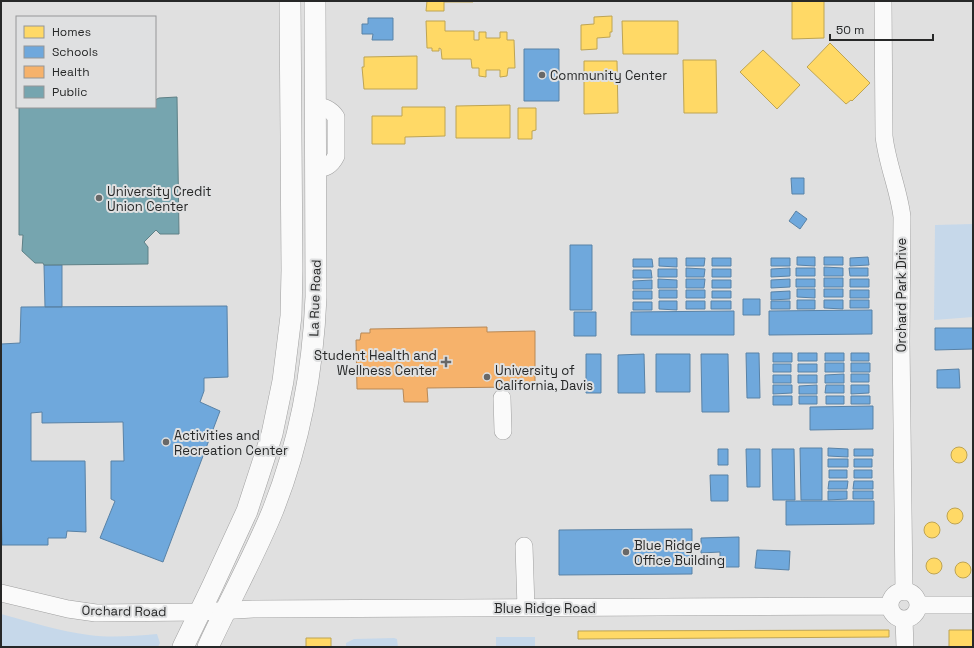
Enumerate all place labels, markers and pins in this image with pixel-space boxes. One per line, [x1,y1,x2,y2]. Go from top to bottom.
place label: Community Center [550,67,667,84]
marker: Community Center [537,70,547,80]
place label: University Credit Union Center [107,183,212,215]
marker: University Credit Union Center [94,193,104,203]
place label: Student Health and Wellness Center [314,347,437,379]
marker: Student Health and Wellness Center [440,356,452,368]
place label: University of California, Davis [495,362,593,394]
marker: University of California, Davis [482,372,492,382]
place label: Activities and Recreation Center [174,427,288,459]
marker: Activities and Recreation Center [161,437,171,447]
place label: Blue Ridge Office Building [634,537,725,569]
marker: Blue Ridge Office Building [621,547,631,557]

